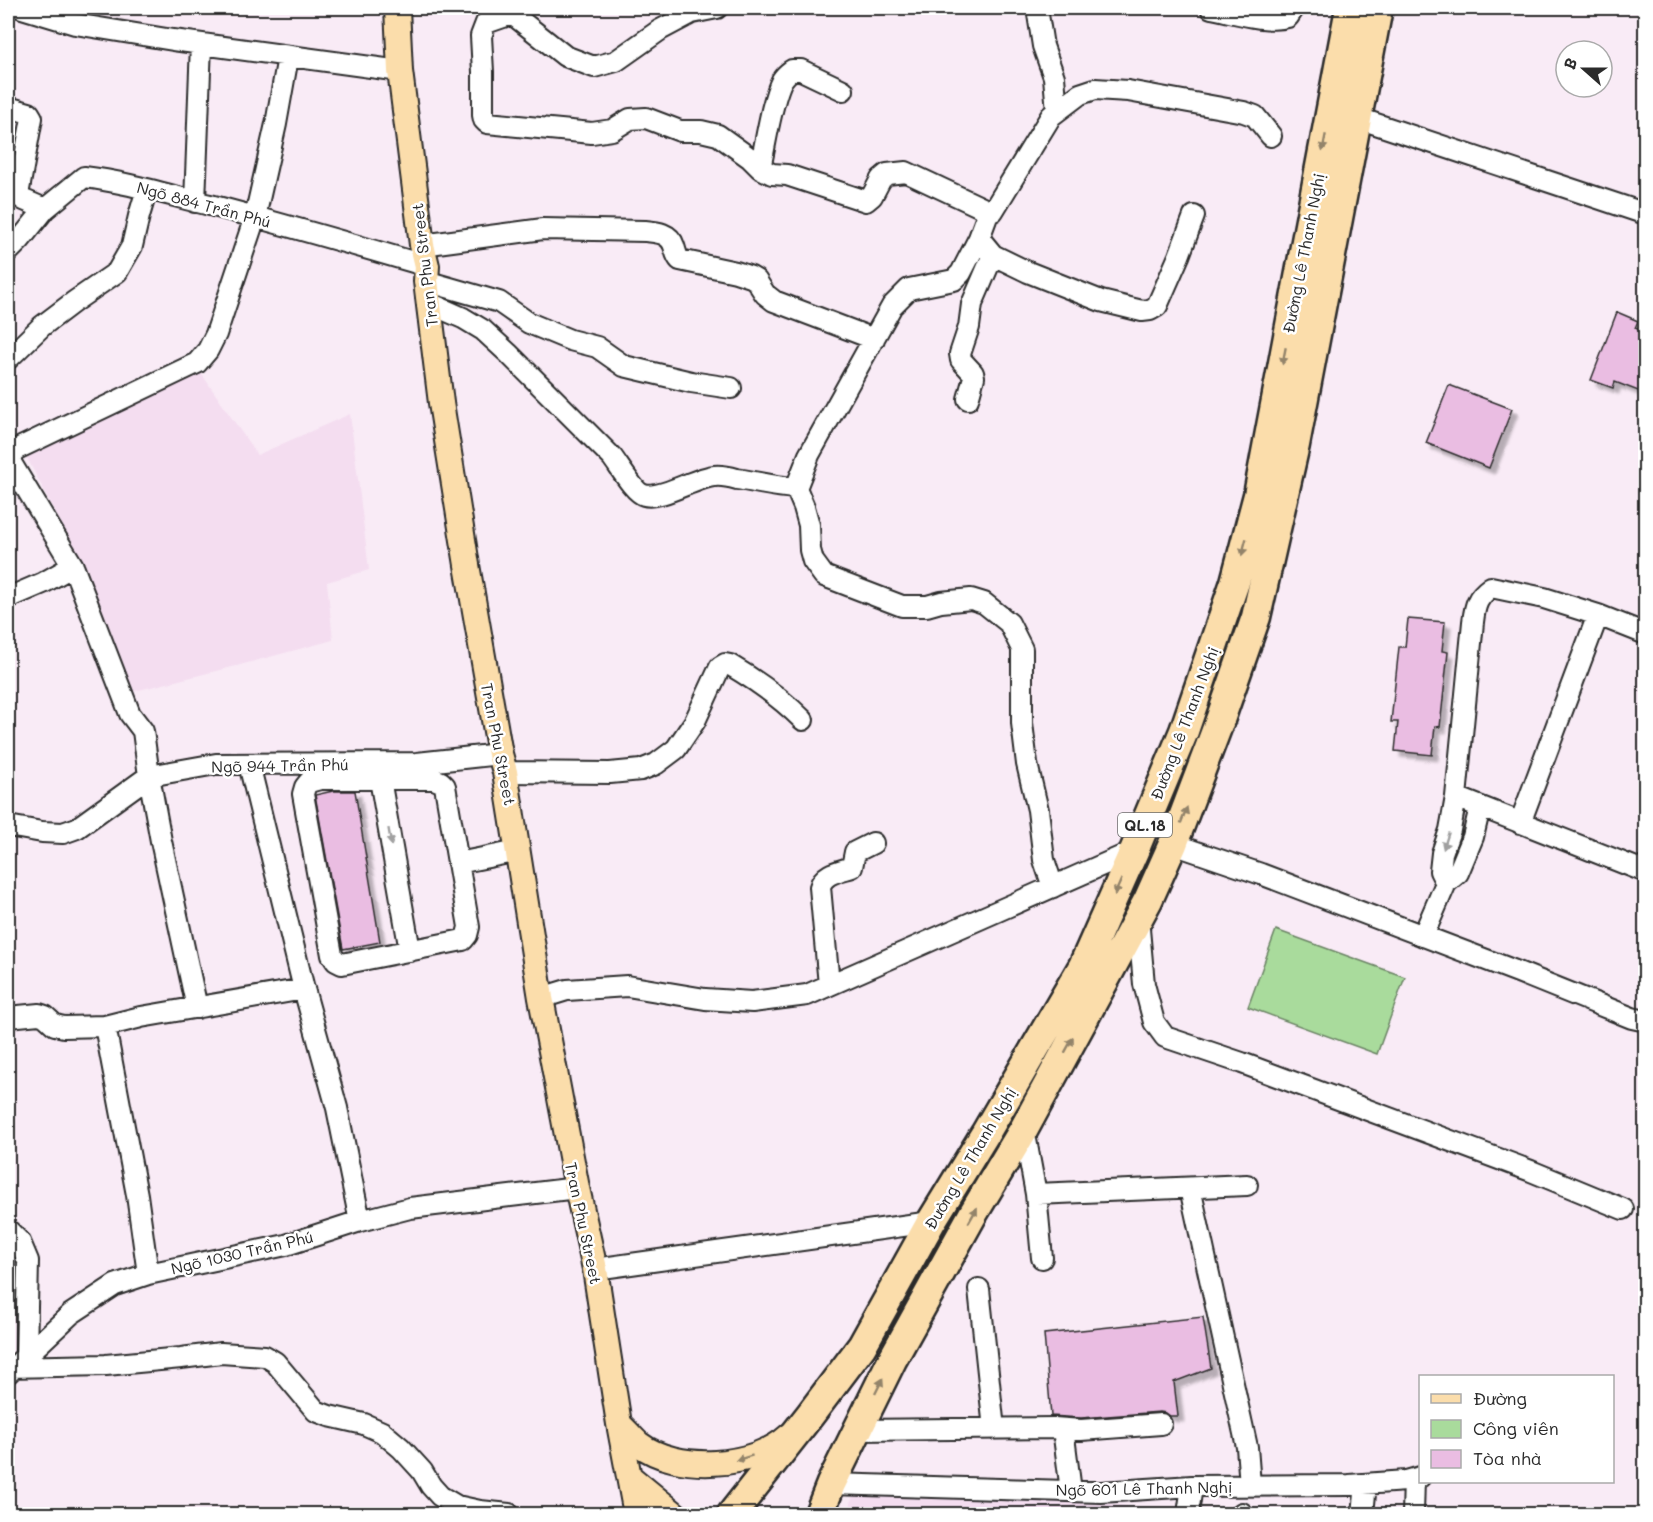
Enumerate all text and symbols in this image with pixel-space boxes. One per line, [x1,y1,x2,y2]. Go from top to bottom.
north arrow [1554,39,1614,99]
text: B [1558,55,1581,72]
one-way arrow [1319,134,1328,153]
street label: Đường Lê Thanh Nghị [1277,171,1329,335]
street label: Ngõ 884 Trần Phú [135,176,273,232]
street label: Tran Phu Street [406,202,442,328]
one-way arrow [1279,346,1288,365]
one-way arrow [1239,538,1248,556]
street label: Đường Lê Thanh Nghị [1145,643,1223,803]
street label: Tran Phu Street [477,681,521,807]
street label: Ngõ 944 Trần Phú [211,753,349,777]
one-way arrow [1180,805,1190,823]
road number: QL.18 [1118,813,1172,837]
one-way arrow [386,827,395,846]
one-way arrow [1441,832,1450,850]
one-way arrow [1114,878,1123,895]
one-way arrow [1064,1036,1074,1053]
street label: Đường Lê Thanh Nghị [919,1083,1021,1233]
street label: Tran Phu Street [561,1160,607,1286]
one-way arrow [968,1206,978,1223]
street label: Ngõ 1030 Trần Phú [169,1225,315,1279]
legend [1419,1375,1614,1483]
one-way arrow [875,1377,884,1394]
text: Đường [1473,1386,1527,1410]
text: Công viên [1473,1416,1559,1440]
text: Tòa nhà [1473,1446,1542,1470]
one-way arrow [735,1453,753,1463]
street label: Ngõ 601 Lê Thanh Nghị [1055,1476,1233,1500]

